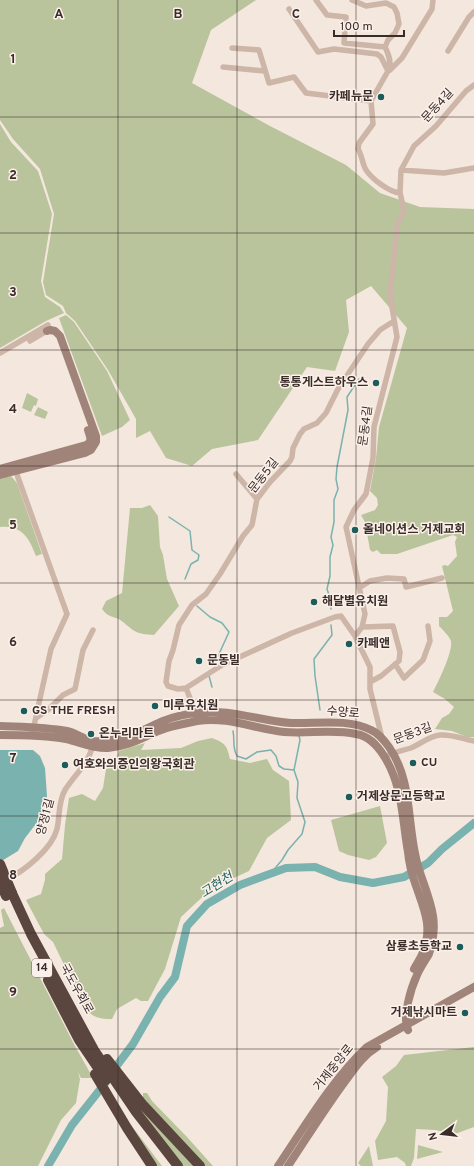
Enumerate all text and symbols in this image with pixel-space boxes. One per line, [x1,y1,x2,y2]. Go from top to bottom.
text: A [54,7,64,23]
text: B [174,7,183,23]
text: C [292,7,300,23]
scale bar [334,12,404,38]
text: 100 m [340,19,373,35]
text: 1 [10,52,16,68]
street label: 문동4길 [418,86,458,126]
place label: 카페뉴문 [329,89,373,105]
marker: 카페뉴문 [376,92,386,102]
text: 2 [9,168,17,184]
text: 3 [9,285,17,301]
place label: 통통게스트하우스 [280,375,368,391]
marker: 통통게스트하우스 [371,378,381,388]
text: 4 [9,402,17,418]
street label: 문동4길 [355,405,377,447]
street label: 문동5길 [245,455,283,497]
text: 5 [9,518,17,534]
place label: 올네이션스 거제교회 [363,522,465,538]
marker: 올네이션스 거제교회 [350,525,360,535]
place label: 해달별유치원 [322,594,388,610]
marker: 해달별유치원 [309,597,319,607]
text: 6 [9,635,17,651]
place label: 카페앤 [357,636,390,652]
marker: 카페앤 [344,639,354,649]
place label: 문동빌 [207,653,240,669]
marker: 문동빌 [194,656,204,666]
place label: 미루유치원 [163,698,218,714]
marker: 미루유치원 [150,701,160,711]
place label: GS THE FRESH [32,703,115,719]
street label: 수양로 [326,704,360,722]
marker: GS THE FRESH [19,706,29,716]
street label: 문동3길 [391,720,435,748]
place label: 온누리마트 [99,726,154,742]
marker: 온누리마트 [86,729,96,739]
text: 7 [10,751,17,767]
place label: CU [421,755,437,771]
place label: 여호와의증인의왕국회관 [73,757,194,773]
marker: CU [408,758,418,768]
marker: 여호와의증인의왕국회관 [60,760,70,770]
place label: 거제상문고등학교 [357,789,445,805]
marker: 거제상문고등학교 [344,792,354,802]
street label: 양정1길 [33,797,59,837]
text: 8 [9,868,17,884]
water label: 고현천 [198,869,237,902]
place label: 삼룡초등학교 [386,939,452,955]
marker: 삼룡초등학교 [455,942,465,952]
road number: 14 [32,959,52,977]
street label: 국도우회로 [56,961,96,1017]
text: 9 [9,985,17,1001]
place label: 거제낚시마트 [391,1005,457,1021]
marker: 거제낚시마트 [460,1008,470,1018]
street label: 거제중앙로 [310,1042,358,1094]
north arrow [422,1114,462,1154]
text: N [426,1131,441,1142]

